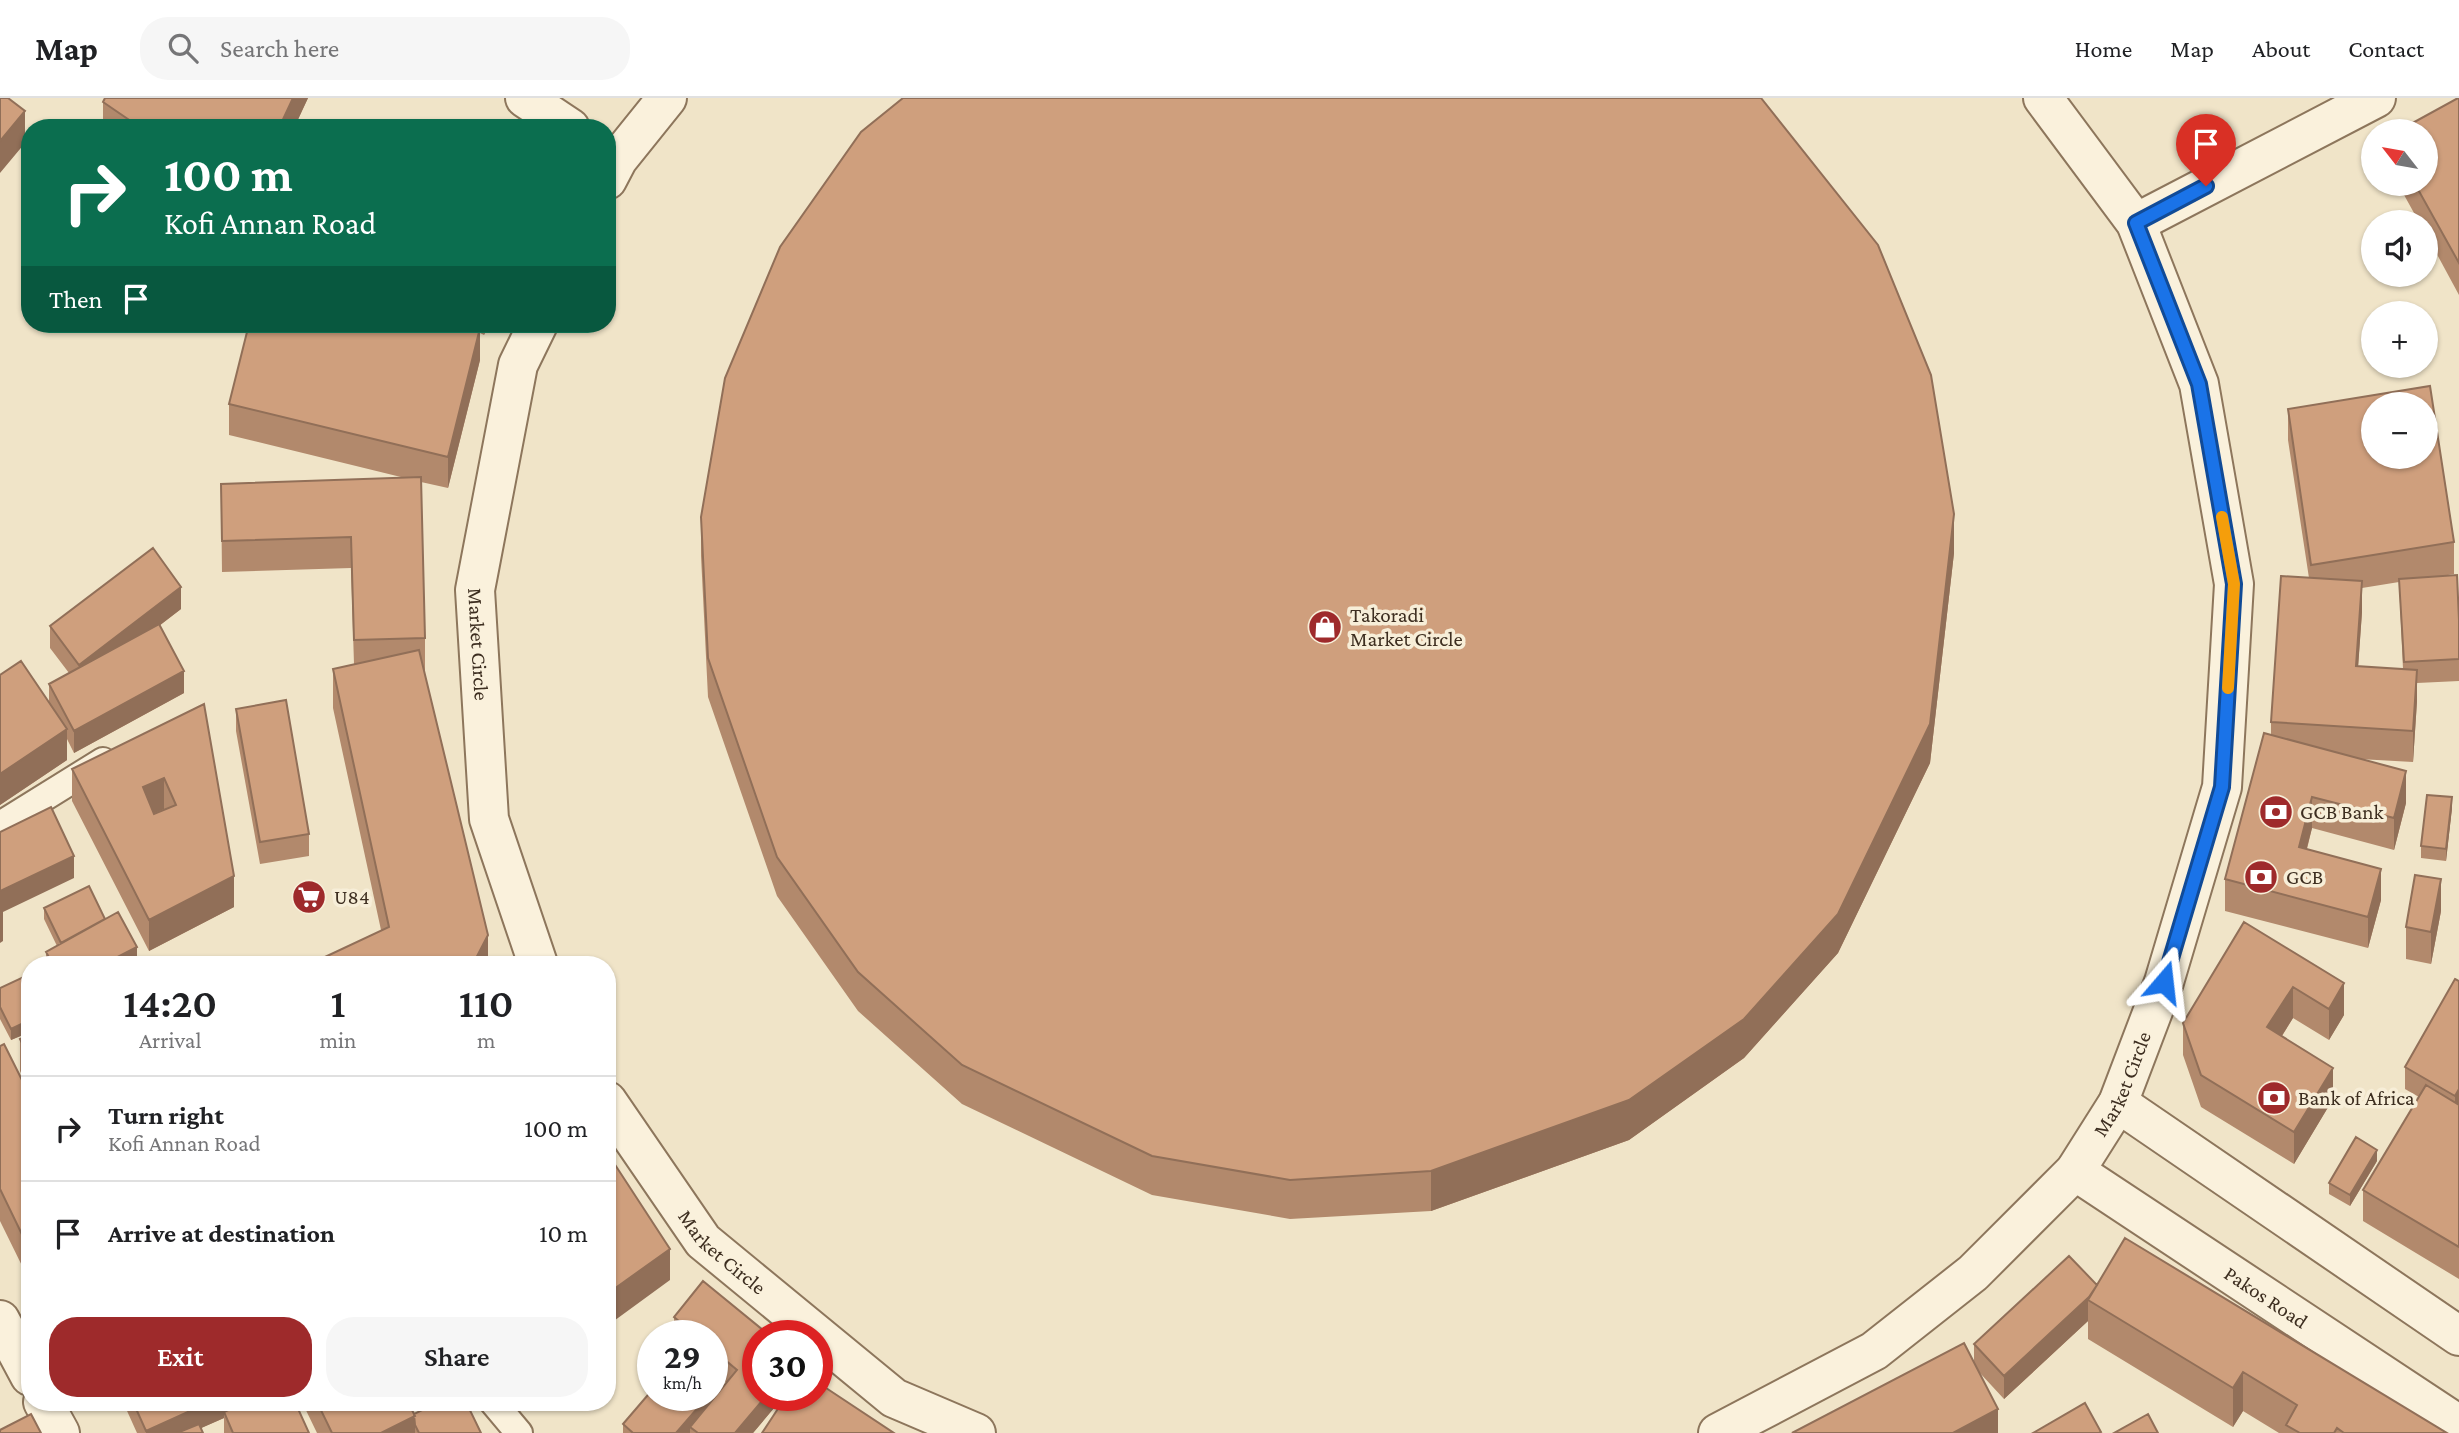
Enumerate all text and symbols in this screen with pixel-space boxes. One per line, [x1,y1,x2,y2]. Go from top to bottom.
search box [140,17,630,80]
icon: search [164,29,202,67]
text: Map [35,30,98,67]
text: Search here [220,34,339,63]
text: Home [2075,35,2132,62]
text: Map [2170,35,2214,62]
text: About [2252,35,2310,62]
text: Contact [2348,35,2424,62]
pin [2176,114,2236,186]
north arrow [2361,119,2438,196]
map controls [2361,119,2438,469]
icon: arrive [2187,125,2225,163]
icon: right [49,147,140,238]
text: 100 m [164,147,293,202]
text: Kofi Annan Road [164,205,376,241]
button: sound [2361,210,2438,287]
icon: arrive [117,280,155,318]
text: Then [49,285,103,314]
button: + [2361,301,2438,378]
button: − [2361,392,2438,469]
street label: Market Circle [463,587,494,701]
place label: Takoradi Market Circle [1350,603,1463,651]
shop icon: Takoradi Market Circle [1306,608,1344,646]
bank icon: GCB Bank [2257,793,2295,831]
place label: GCB Bank [2300,800,2384,824]
bank icon: GCB [2242,858,2280,896]
place label: GCB [2286,865,2323,889]
supermarket icon: U84 [290,878,328,916]
place label: U84 [334,885,370,909]
position arrow [2127,945,2201,1019]
text: 14:20 [123,979,217,1026]
text: 1 [330,979,345,1026]
text: 110 [459,979,514,1026]
text: Arrival [139,1027,202,1053]
text: min [320,1027,356,1053]
text: m [477,1027,495,1053]
street label: Market Circle [2088,1028,2156,1141]
bank icon: Bank of Africa [2255,1079,2293,1117]
place label: Bank of Africa [2298,1086,2415,1110]
text: Turn right [108,1101,224,1130]
icon: right [49,1110,87,1148]
text: 100 m [524,1114,588,1143]
text: Kofi Annan Road [108,1130,261,1156]
street label: Market Circle [673,1205,771,1300]
icon: arrive [49,1215,87,1253]
text: Arrive at destination [108,1219,335,1248]
text: 10 m [539,1219,588,1248]
street label: Pakos Road [2220,1261,2312,1334]
button: Exit [49,1317,312,1397]
button: Share [326,1317,588,1397]
speed limit sign: 30 [742,1320,833,1411]
text: 29 [664,1337,701,1376]
text: km/h [663,1373,702,1393]

